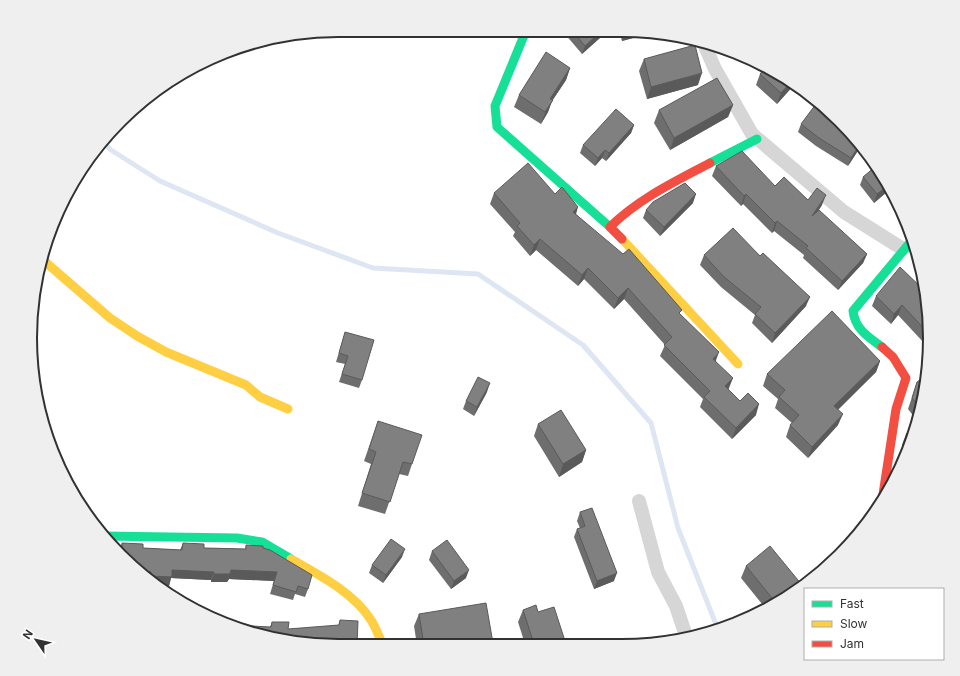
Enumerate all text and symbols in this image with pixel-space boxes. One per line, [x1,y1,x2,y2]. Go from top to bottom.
legend [804,588,944,660]
text: Fast [840,596,864,611]
text: Slow [840,616,868,631]
north arrow [16,620,56,660]
text: N [20,627,36,642]
text: Jam [840,636,864,651]

